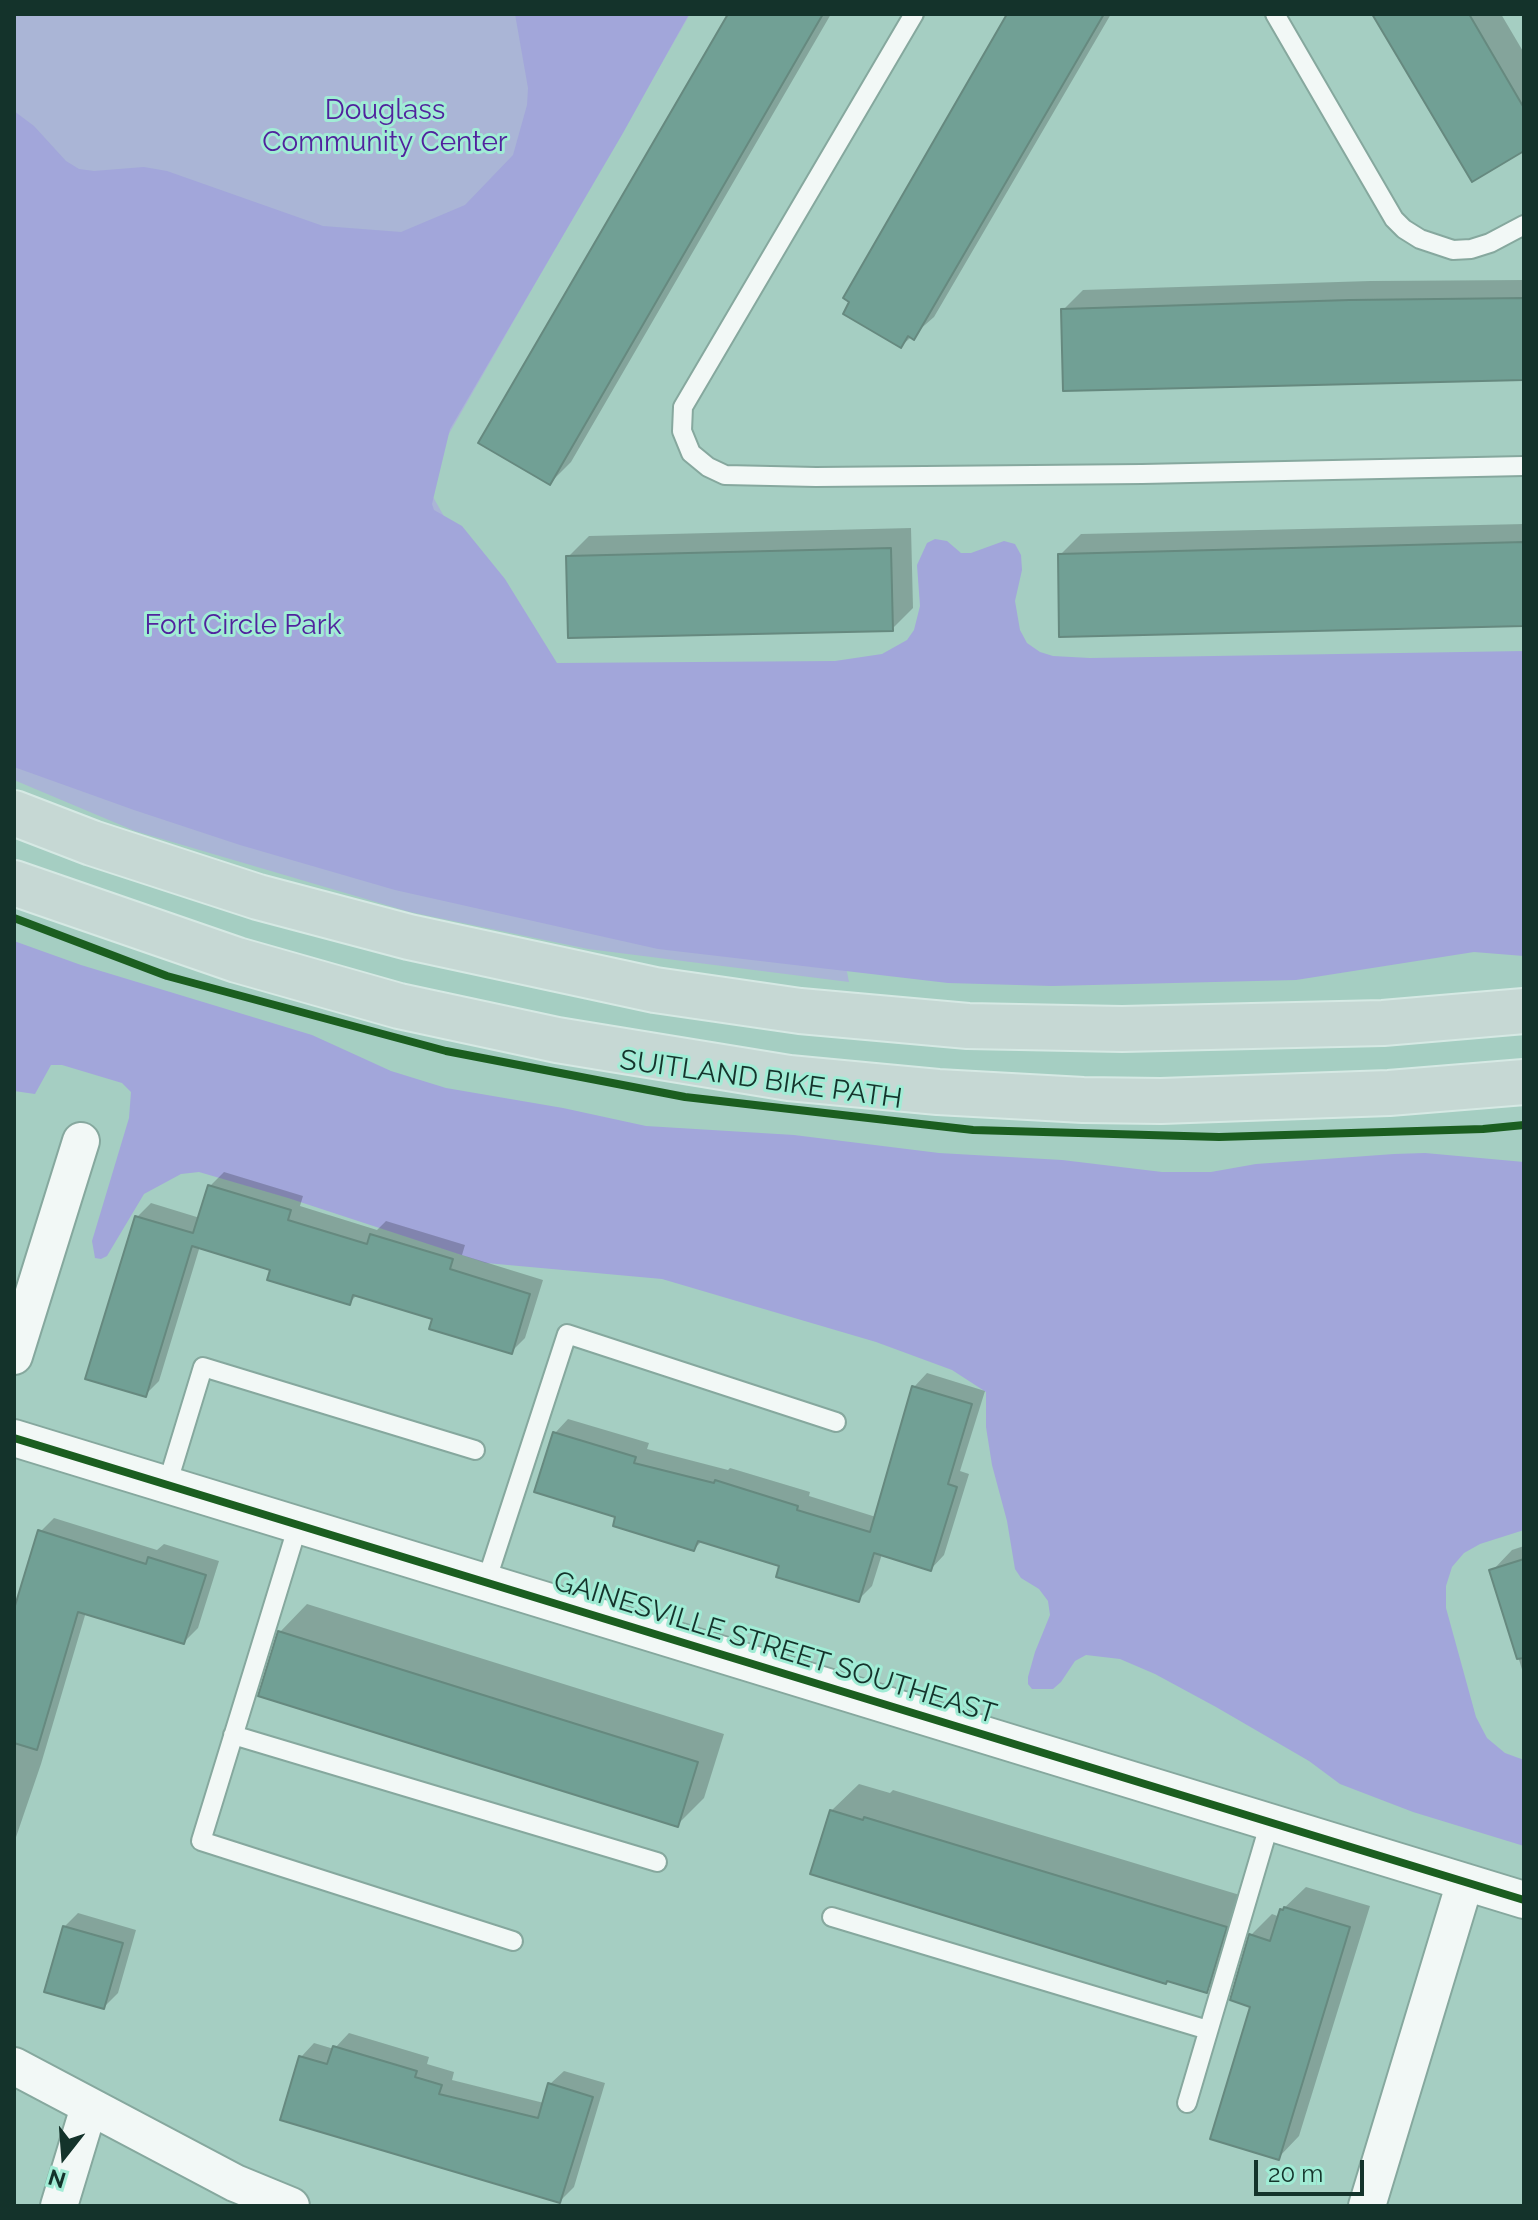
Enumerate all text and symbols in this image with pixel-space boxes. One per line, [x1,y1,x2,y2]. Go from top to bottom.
park label: Douglass Community Center [262,94,508,160]
park label: Fort Circle Park [144,609,342,643]
street label: SUITLAND BIKE PATH [618,1044,904,1116]
street label: GAINESVILLE STREET SOUTHEAST [550,1565,1000,1731]
north arrow [24,2116,104,2196]
scale bar [1258,2144,1368,2194]
text: 20 m [1268,2159,1323,2188]
text: N [45,2164,69,2194]

